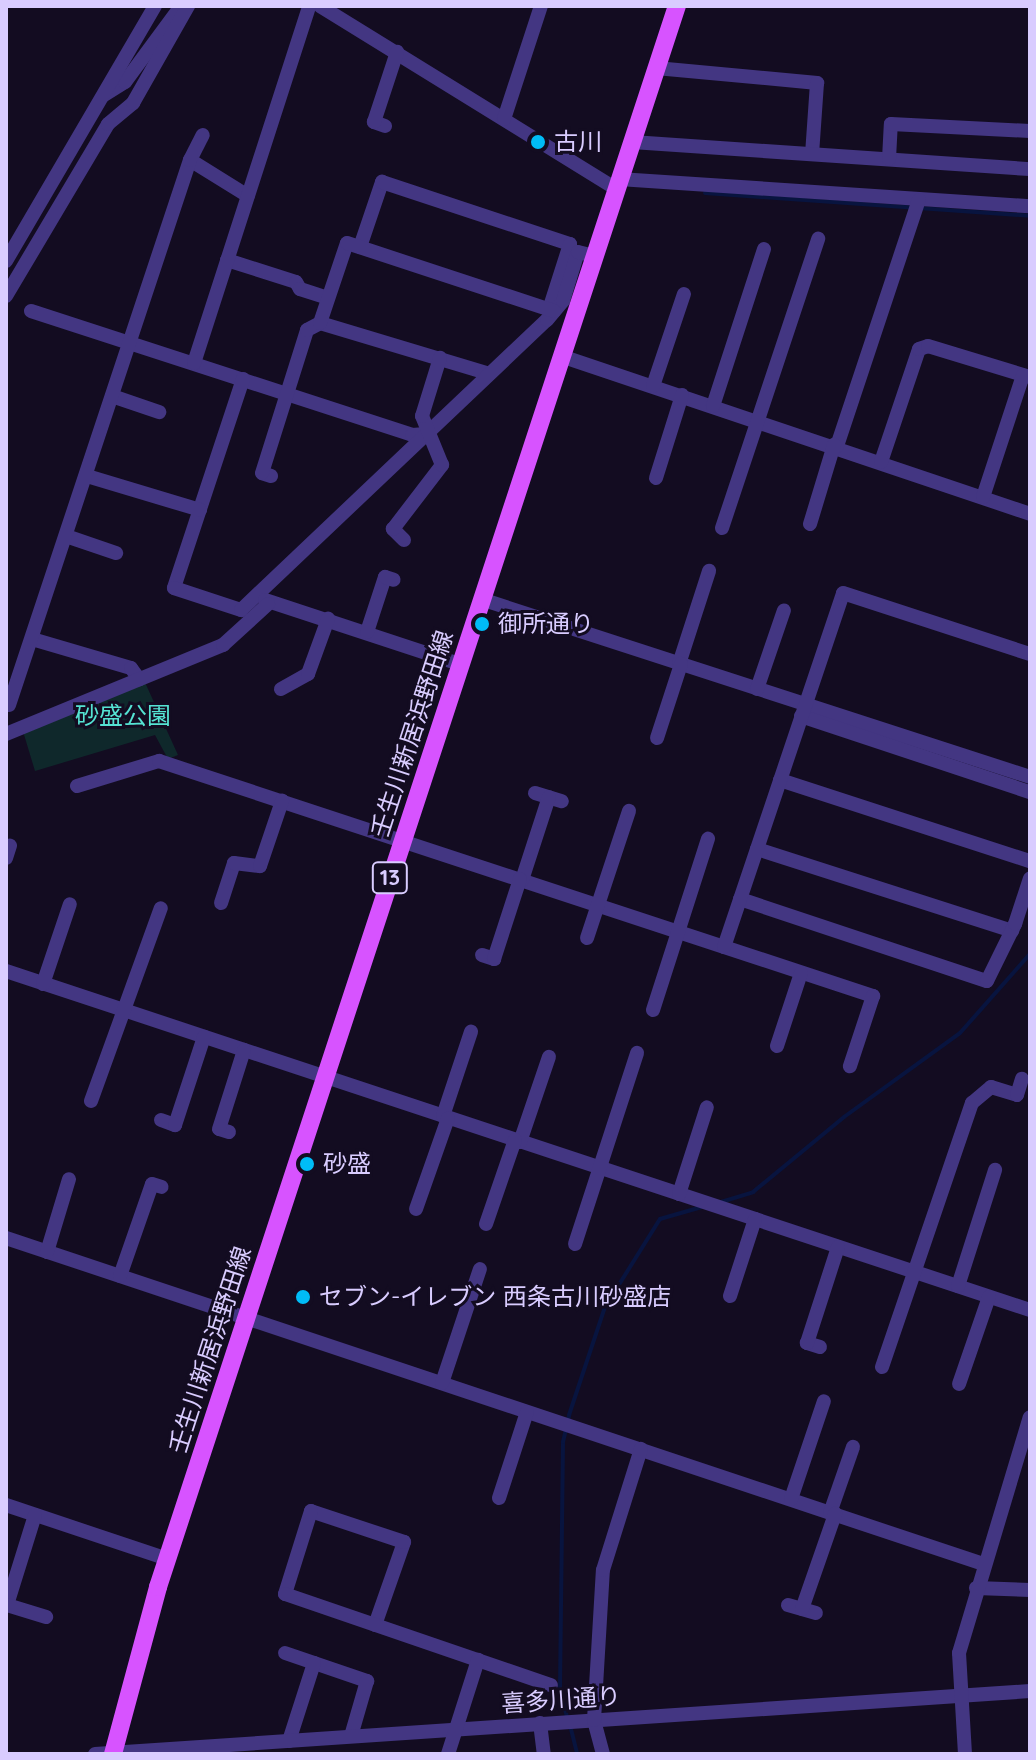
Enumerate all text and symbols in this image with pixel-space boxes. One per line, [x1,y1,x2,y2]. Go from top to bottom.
place label: 古川 [554,128,602,156]
marker: 古川 [529,133,547,151]
place label: 御所通り [498,610,594,638]
marker: 御所通り [473,615,491,633]
street label: 壬生川新居浜野田線 [365,627,459,841]
park label: 砂盛公園 [75,702,171,730]
road number: 13 [370,860,410,896]
place label: 砂盛 [323,1150,371,1178]
marker: 砂盛 [298,1155,316,1173]
street label: 壬生川新居浜野田線 [163,1243,257,1457]
place label: セブン-イレブン 西条古川砂盛店 [319,1283,671,1311]
marker: セブン-イレブン 西条古川砂盛店 [294,1288,312,1306]
street label: 喜多川通り [500,1681,622,1719]

